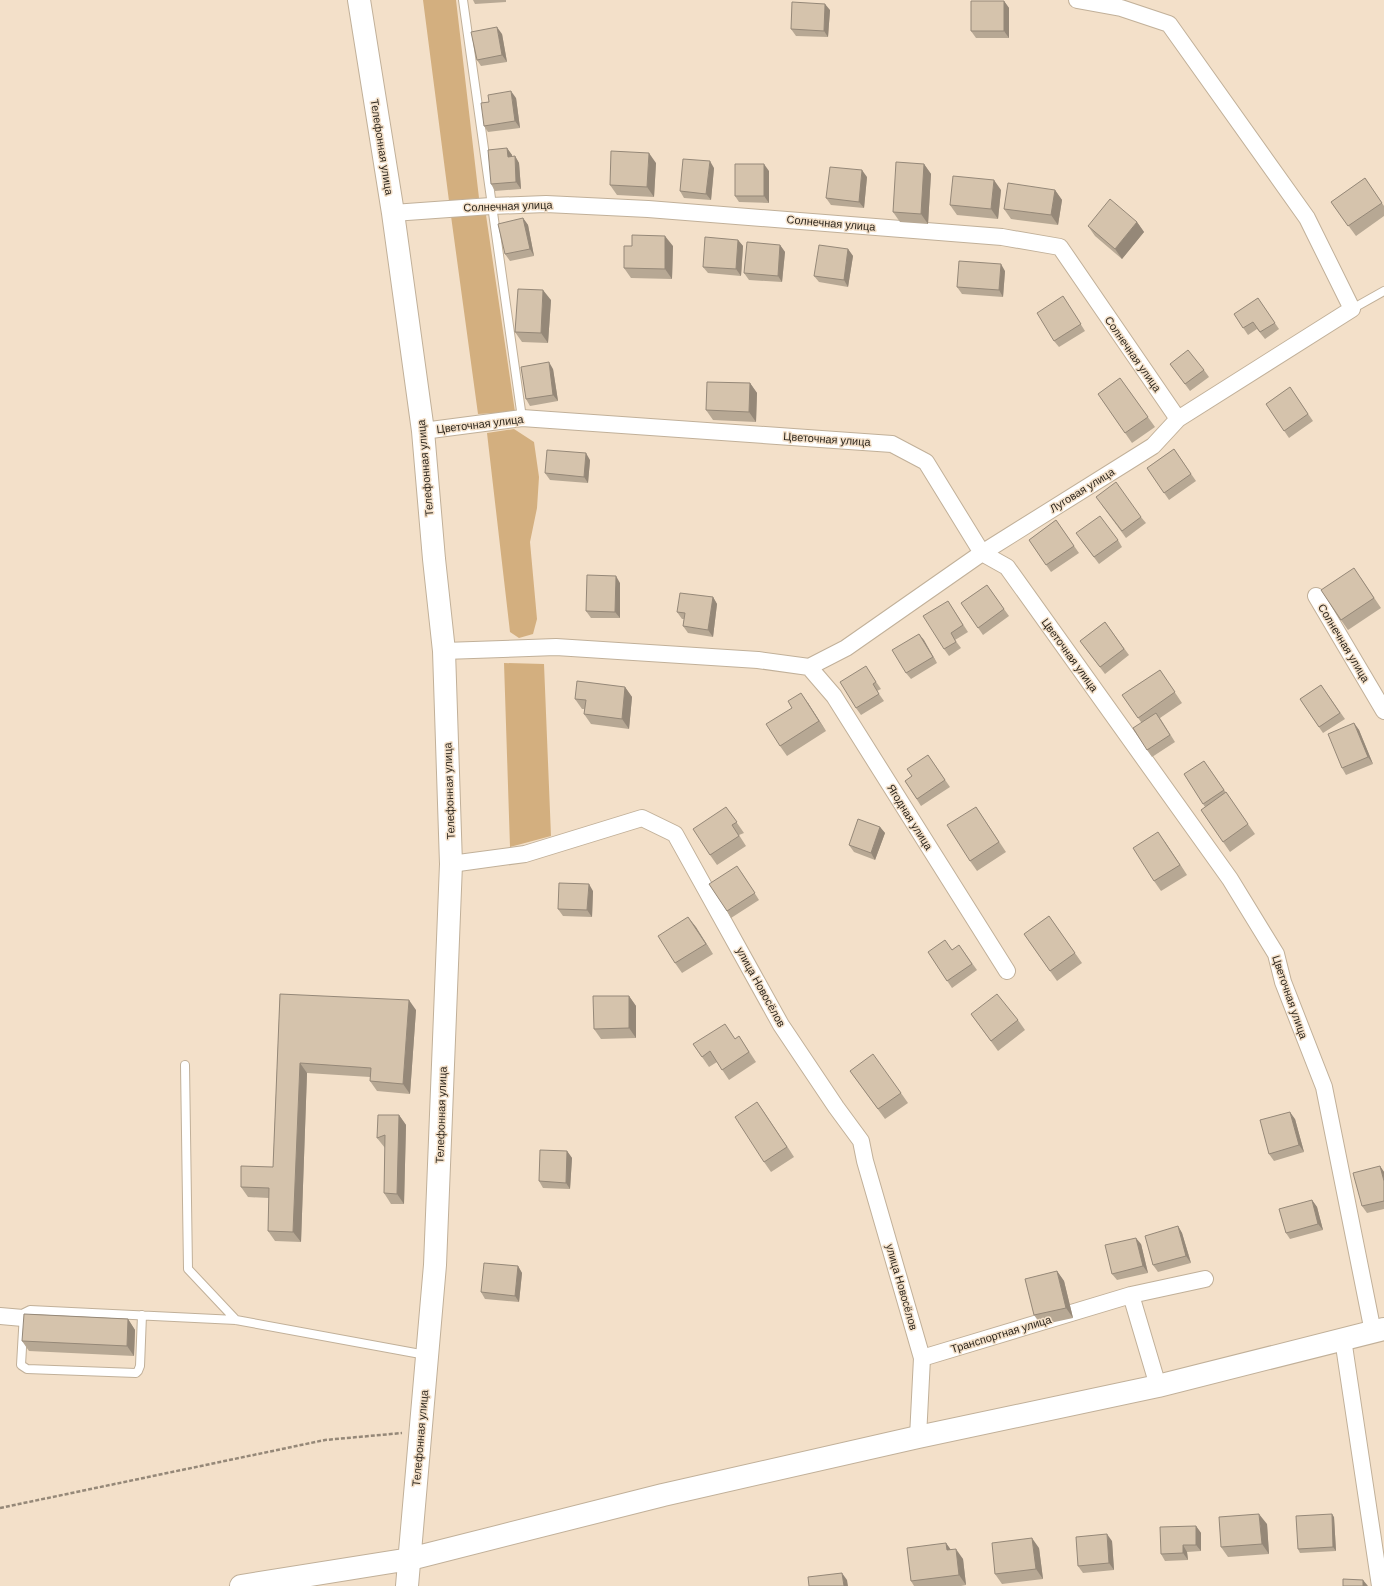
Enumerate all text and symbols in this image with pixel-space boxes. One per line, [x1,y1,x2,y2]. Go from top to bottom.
street label: Телефонная улица [368,98,397,197]
street label: Солнечная улица [463,197,554,215]
street label: Солнечная улица [786,212,877,234]
street label: Солнечная улица [1102,313,1165,395]
street label: Цветочная улица [436,412,525,436]
street label: Телефонная улица [414,418,436,517]
street label: Цветочная улица [783,429,872,449]
street label: Луговая улица [1047,464,1118,515]
street label: Солнечная улица [1315,601,1373,686]
street label: Цветочная улица [1039,616,1102,695]
street label: Телефонная улица [440,741,458,840]
street label: Ягодная улица [884,781,936,853]
street label: улица Новосёлов [733,945,789,1030]
street label: Цветочная улица [1269,953,1311,1041]
street label: Телефонная улица [432,1065,450,1164]
street label: улица Новосёлов [883,1242,921,1332]
street label: Транспортная улица [949,1312,1054,1356]
street label: Телефонная улица [409,1388,431,1487]

